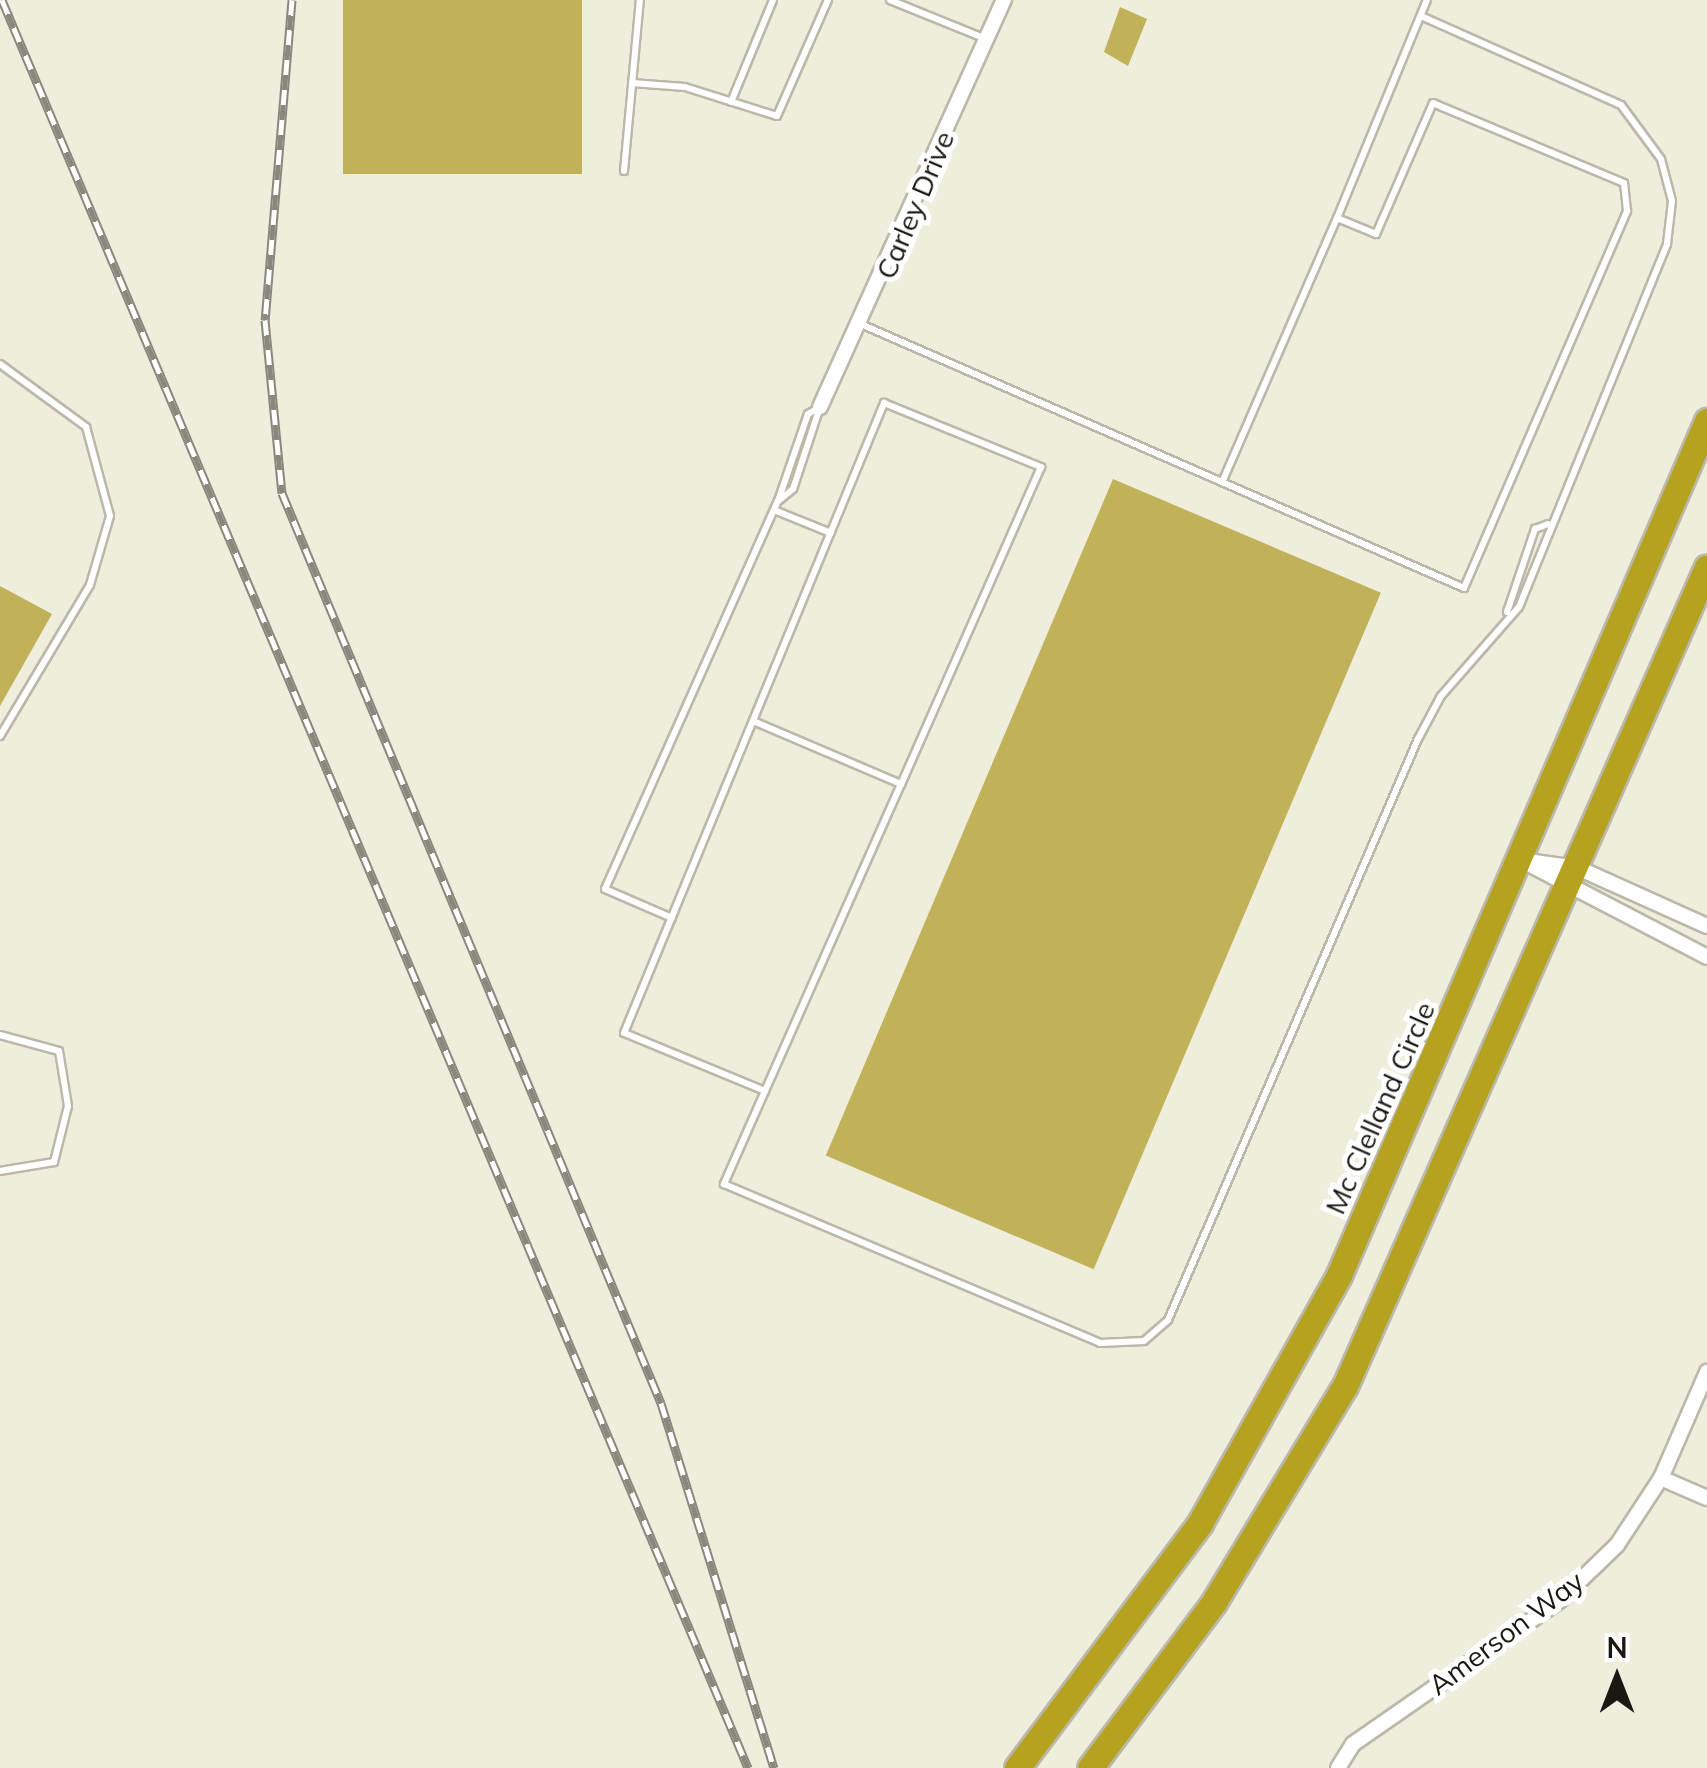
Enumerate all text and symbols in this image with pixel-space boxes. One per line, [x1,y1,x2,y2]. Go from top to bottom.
street label: Carley Drive [869,126,961,284]
street label: Mc Clelland Circle [1318,997,1442,1219]
street label: Amerson Way [1422,1564,1590,1702]
north arrow [1567,1628,1667,1728]
text: N [1606,1630,1628,1665]

